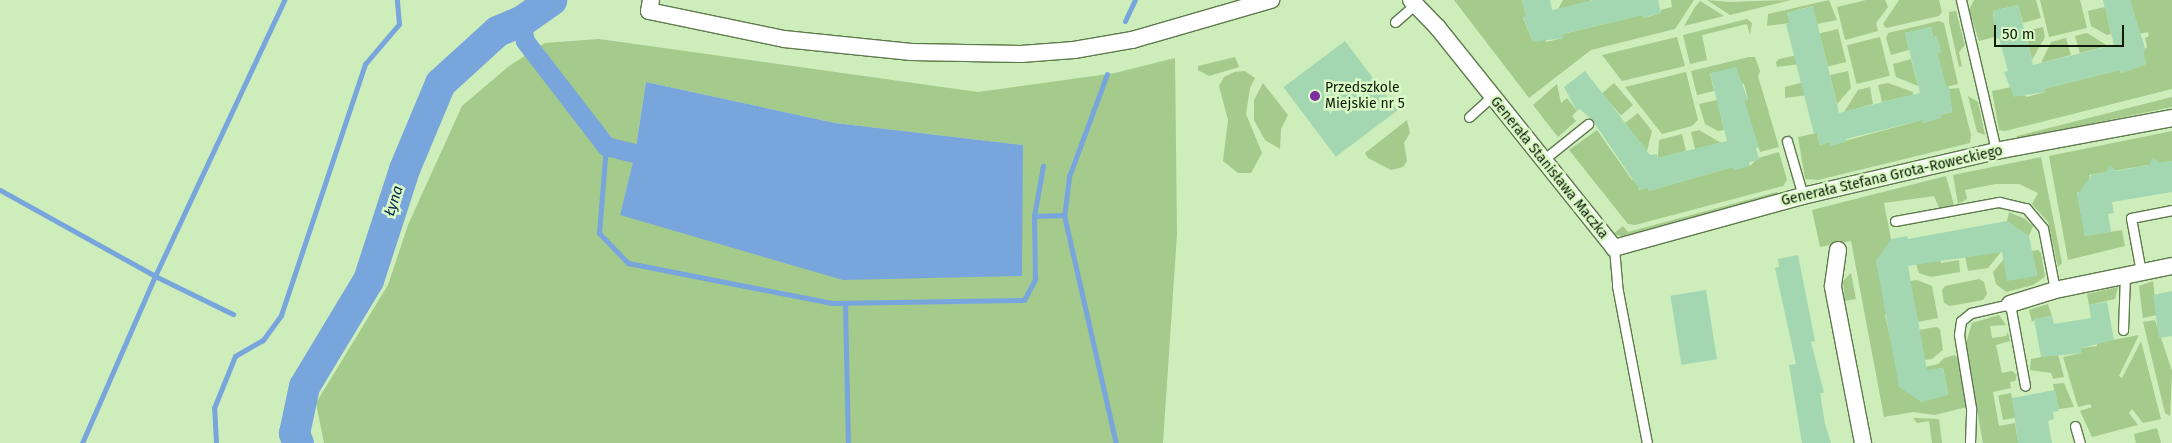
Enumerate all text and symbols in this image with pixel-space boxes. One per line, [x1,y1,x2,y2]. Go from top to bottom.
scale bar [1997,15,2127,47]
text: 50 m [2002,25,2035,43]
place label: Przedszkole Miejskie nr 5 [1325,80,1405,112]
marker: Przedszkole Miejskie nr 5 [1309,90,1321,102]
street label: Generała Stanisława Maczka [1487,94,1611,242]
street label: Generała Stefana Grota-Roweckiego [1780,142,2004,210]
water label: Łyna [381,183,407,219]

